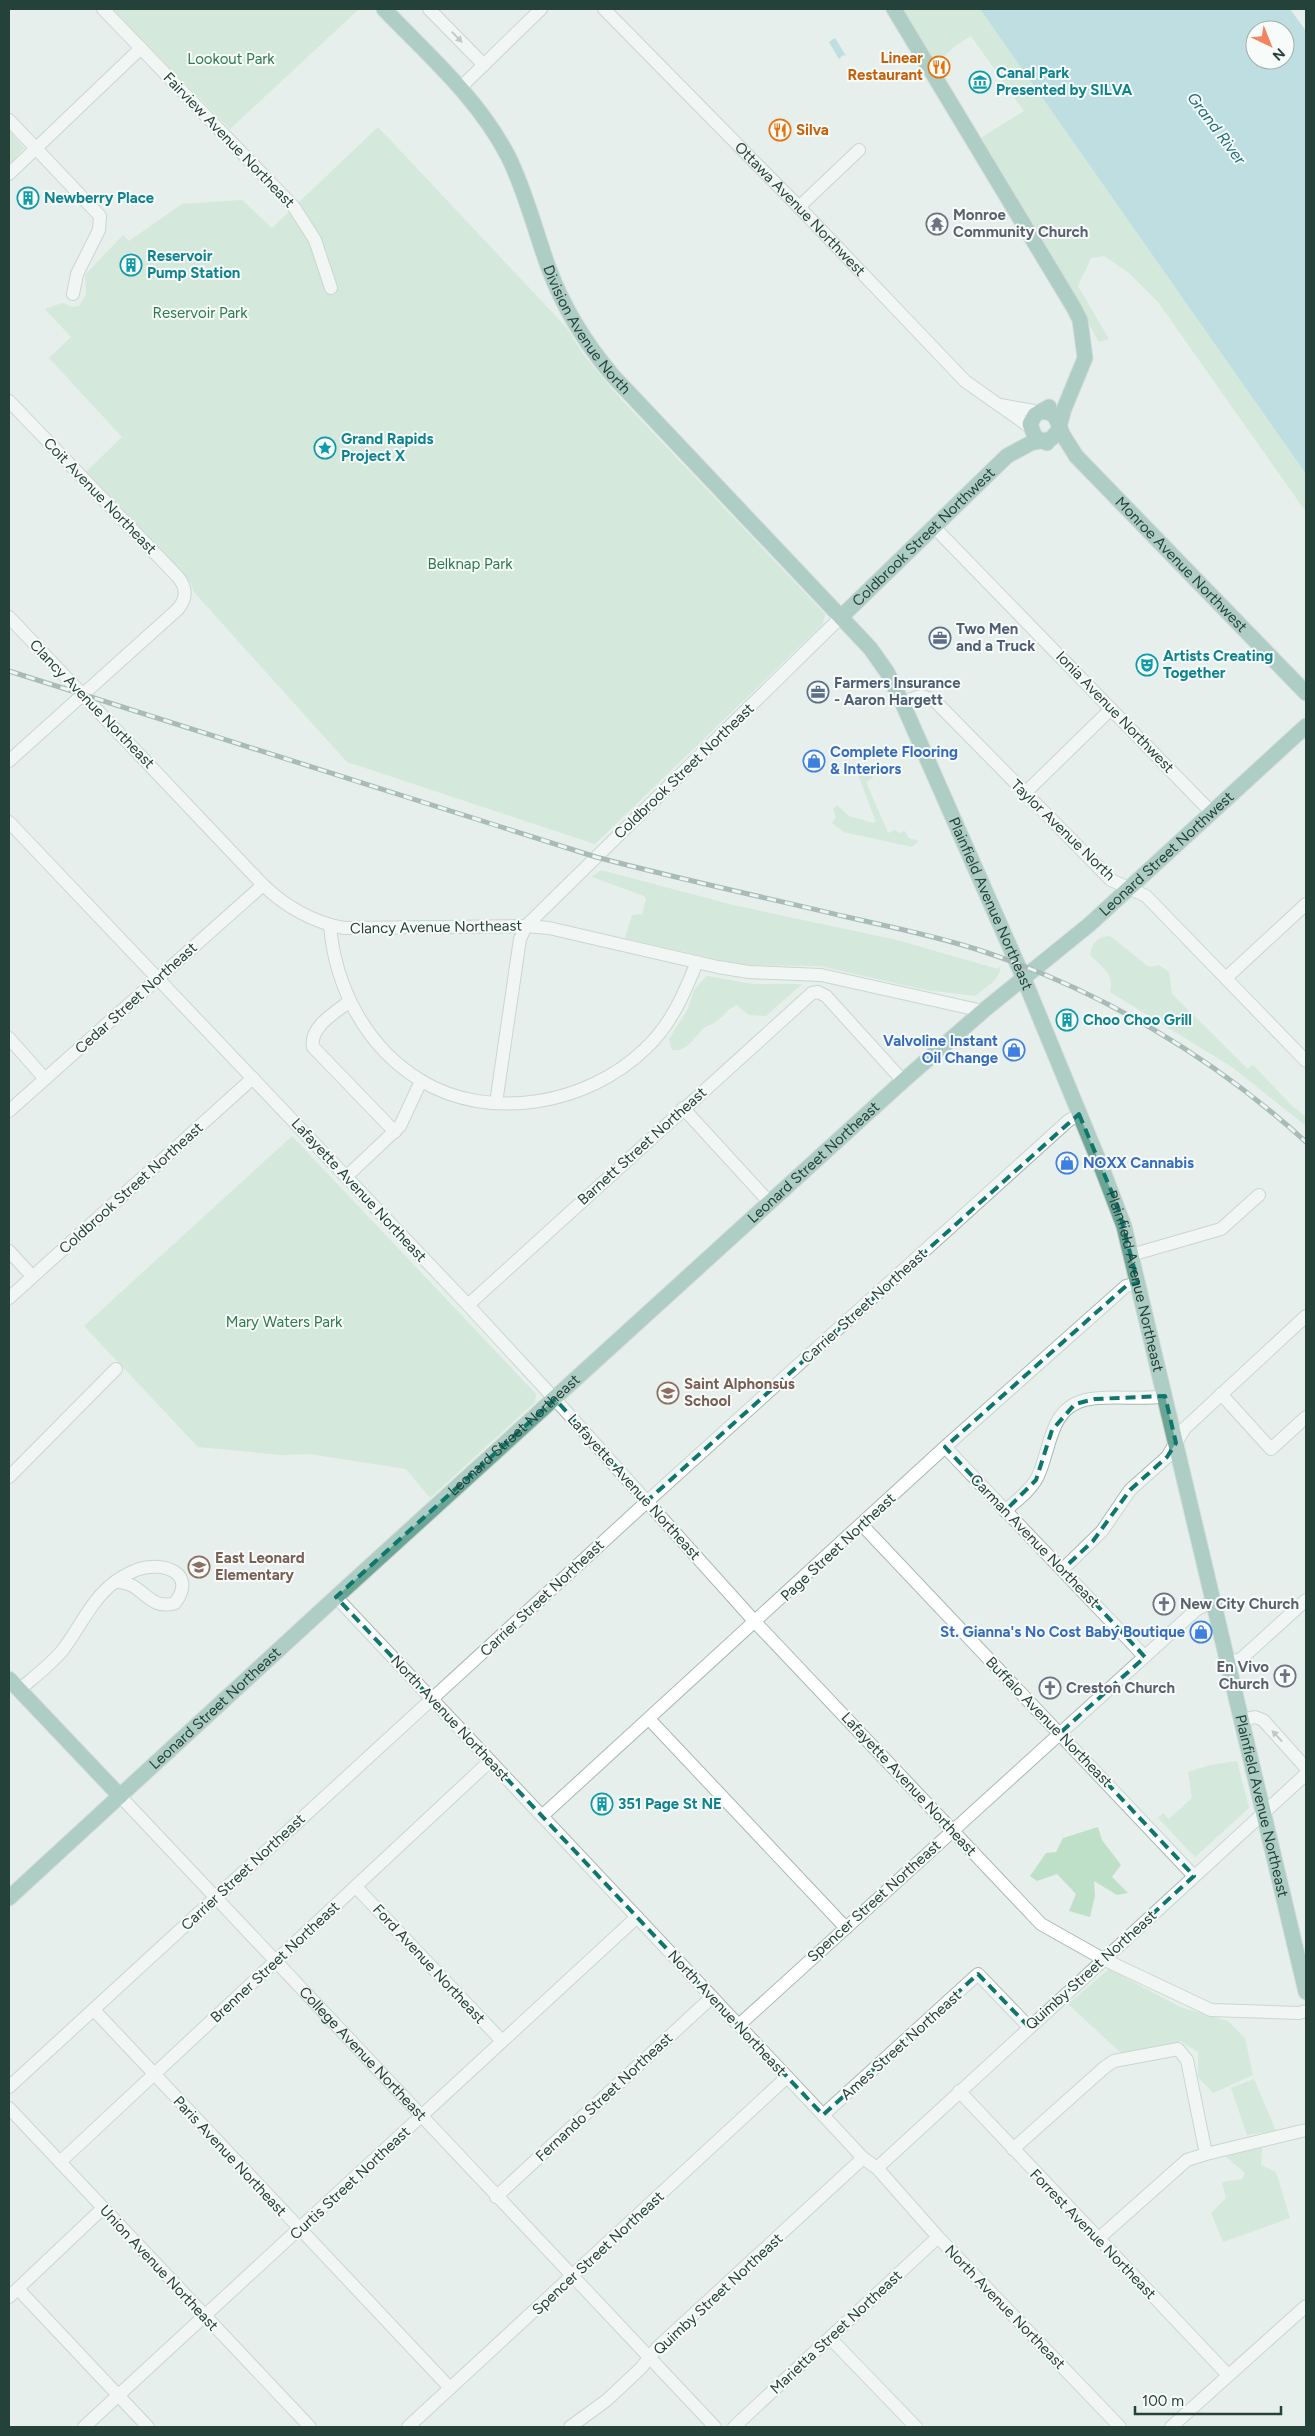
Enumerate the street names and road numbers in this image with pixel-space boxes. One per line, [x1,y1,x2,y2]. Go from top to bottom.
street label: Fairview Avenue Northeast [160,69,299,212]
street label: Ottawa Avenue Northwest [731,138,869,280]
street label: Division Avenue North [539,262,634,398]
street label: Coit Avenue Northeast [40,434,160,558]
street label: Coldbrook Street Northwest [849,464,999,610]
street label: Monroe Avenue Northwest [1111,493,1251,636]
street label: Clancy Avenue Northeast [26,636,158,772]
street label: Ionia Avenue Northwest [1052,647,1178,777]
street label: Coldbrook Street Northeast [610,699,758,843]
street label: Taylor Avenue North [1007,776,1119,884]
street label: Leonard Street Northwest [1096,788,1238,920]
street label: Plainfield Avenue Northeast [945,814,1037,993]
street label: Clancy Avenue Northeast [350,916,522,937]
street label: Cedar Street Northeast [71,938,201,1058]
street label: Barnett Street Northeast [574,1083,710,1209]
street label: Leonard Street Northeast [744,1098,883,1227]
street label: Lafayette Avenue Northeast [288,1114,431,1266]
street label: Coldbrook Street Northeast [55,1118,207,1257]
street label: Plainfield Avenue Northeast [1102,1188,1167,1374]
street label: Carrier Street Northeast [798,1245,931,1367]
street label: Leonard Street Northeast [444,1370,584,1500]
street label: Lafayette Avenue Northeast [564,1410,704,1564]
street label: Carman Avenue Northeast [967,1471,1104,1612]
street label: Page Street Northeast [777,1489,899,1605]
street label: Carrier Street Northeast [476,1536,608,1660]
street label: Leonard Street Northeast [146,1643,285,1773]
street label: North Avenue Northeast [387,1651,513,1785]
street label: Buffalo Avenue Northeast [982,1653,1116,1791]
street label: Lafayette Avenue Northeast [838,1708,981,1860]
street label: Plainfield Avenue Northeast [1231,1713,1292,1899]
street label: Carrier Street Northeast [177,1810,309,1934]
street label: Spencer Street Northeast [804,1836,945,1966]
street label: Brenner Street Northeast [207,1897,343,2026]
street label: Ford Avenue Northeast [369,1901,489,2028]
street label: Quimby Street Northeast [1022,1906,1160,2034]
street label: North Avenue Northeast [664,1946,790,2080]
street label: College Avenue Northeast [295,1983,431,2125]
street label: Ames Street Northeast [837,1986,965,2104]
street label: Fernando Street Northeast [532,2029,676,2165]
street label: Paris Avenue Northeast [170,2092,291,2220]
street label: Curtis Street Northeast [286,2122,414,2243]
street label: Forrest Avenue Northeast [1026,2165,1160,2303]
street label: Spencer Street Northeast [528,2187,668,2319]
street label: Union Avenue Northeast [96,2201,222,2335]
street label: Quimby Street Northeast [650,2229,787,2359]
street label: North Avenue Northeast [941,2241,1069,2373]
street label: Marietta Street Northeast [766,2266,906,2398]

